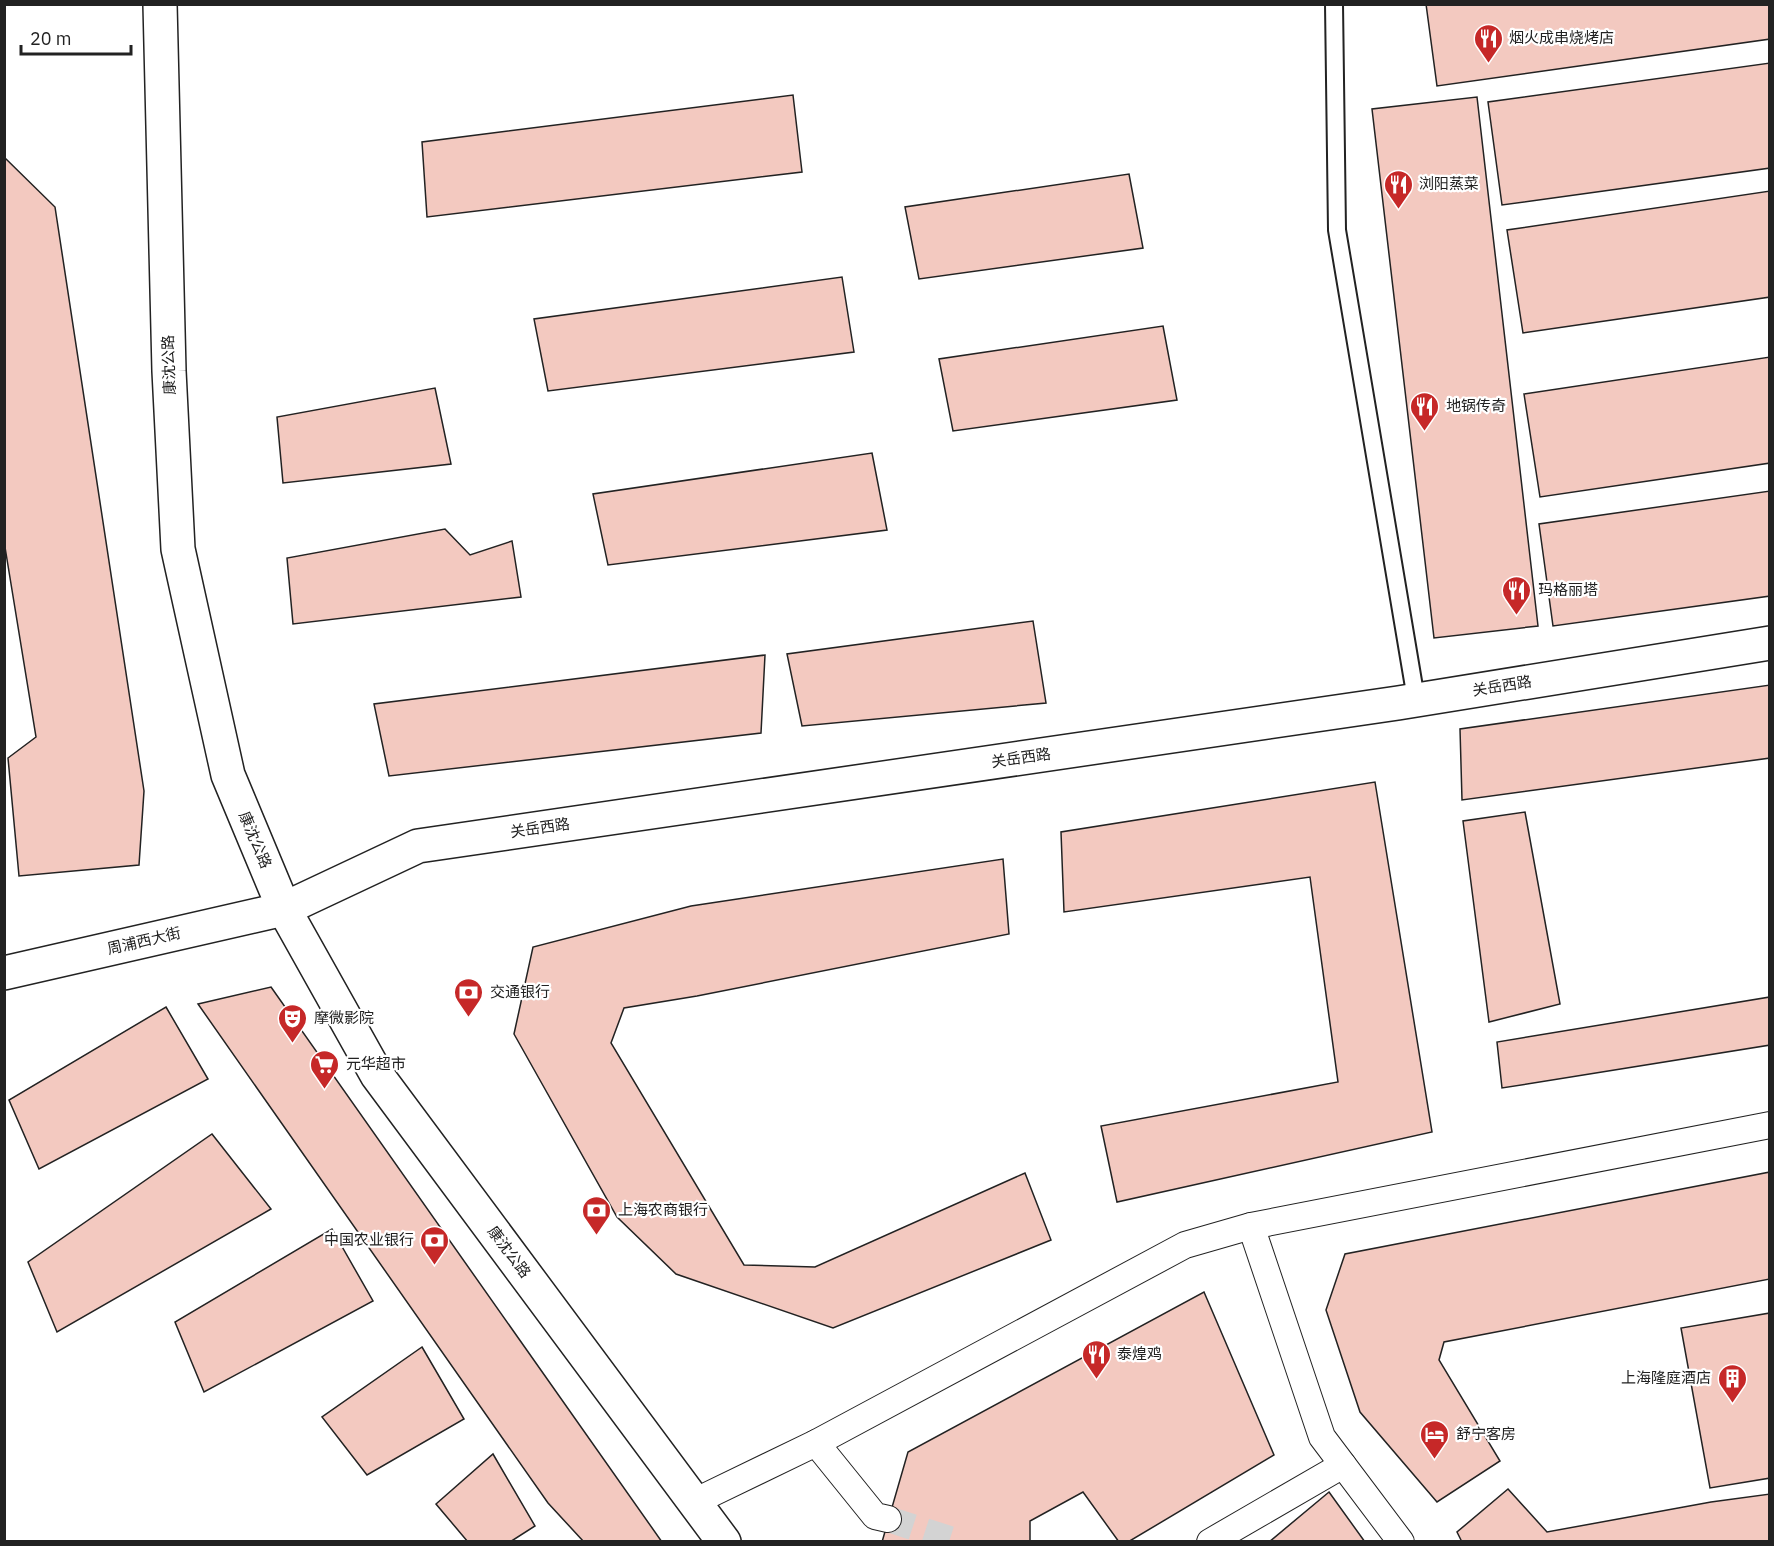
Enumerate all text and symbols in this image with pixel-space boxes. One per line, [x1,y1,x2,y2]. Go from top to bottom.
scale bar [21,18,130,56]
restaurant icon: 烟火成串烧烤店 [1472,22,1504,64]
text: 20 m [30,27,72,50]
place label: 烟火成串烧烤店 [1509,28,1614,47]
restaurant icon: 浏阳蒸菜 [1382,168,1414,210]
place label: 浏阳蒸菜 [1419,174,1479,193]
street label: 康沈公路 [158,335,179,395]
restaurant icon: 地锅传奇 [1409,390,1441,432]
place label: 地锅传奇 [1446,396,1506,415]
restaurant icon: 玛格丽塔 [1501,574,1533,616]
place label: 玛格丽塔 [1538,580,1598,599]
street label: 关岳西路 [1471,671,1533,700]
street label: 关岳西路 [990,744,1052,771]
street label: 康沈公路 [235,808,276,871]
street label: 关岳西路 [509,814,571,841]
street label: 周浦西大街 [105,923,183,958]
bank icon: 交通银行 [453,976,485,1018]
place label: 交通银行 [490,982,550,1001]
theatre icon: 摩微影院 [277,1002,309,1044]
place label: 摩微影院 [314,1008,374,1027]
supermarket icon: 元华超市 [309,1048,341,1090]
place label: 元华超市 [346,1054,406,1073]
bank icon: 上海农商银行 [581,1194,613,1236]
place label: 上海农商银行 [618,1200,708,1219]
street label: 康沈公路 [484,1222,535,1281]
bank icon: 中国农业银行 [419,1224,451,1266]
place label: 中国农业银行 [324,1230,414,1249]
restaurant icon: 泰煌鸡 [1080,1338,1112,1380]
place label: 泰煌鸡 [1117,1344,1162,1363]
building icon: 上海隆庭酒店 [1716,1362,1748,1404]
place label: 上海隆庭酒店 [1621,1368,1711,1387]
hotel icon: 舒宁客房 [1419,1418,1451,1460]
place label: 舒宁客房 [1456,1424,1516,1443]

